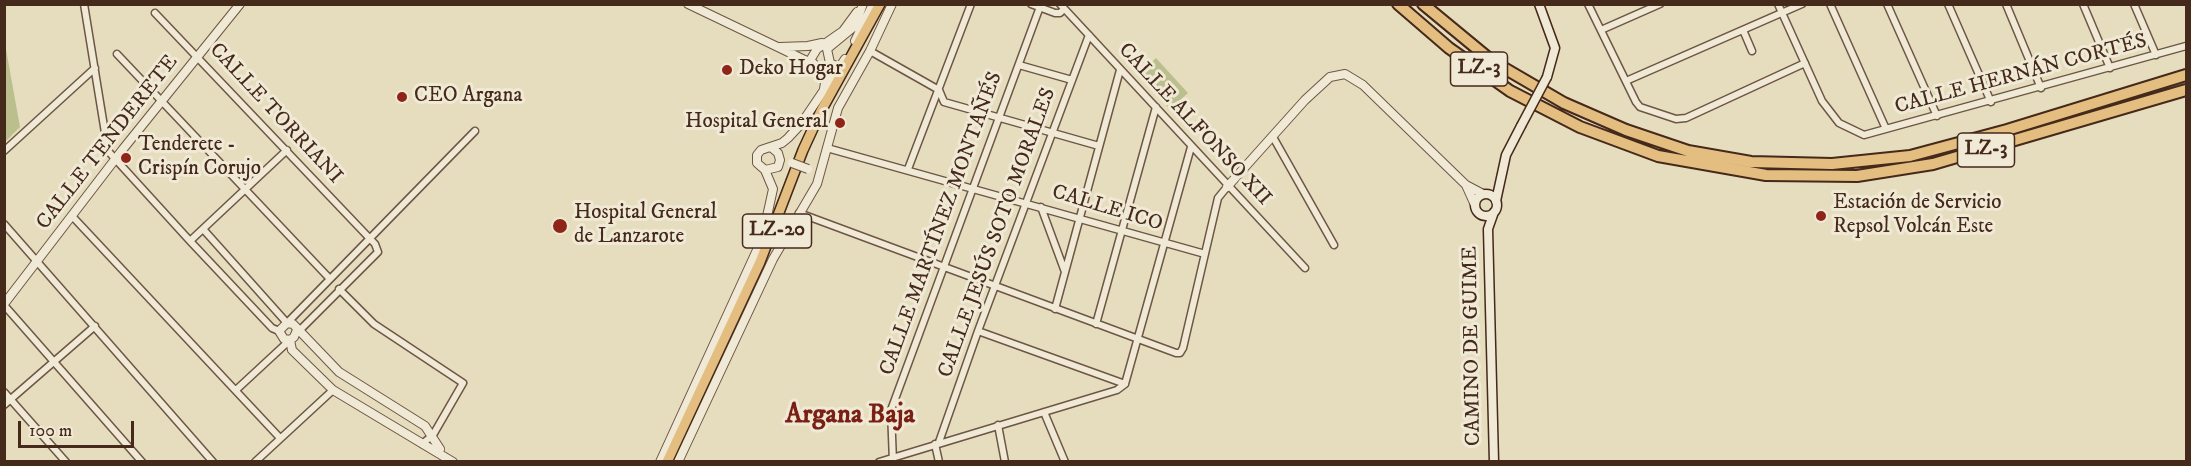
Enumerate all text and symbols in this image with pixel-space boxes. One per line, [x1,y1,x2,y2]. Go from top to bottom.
street label: CALLE HERNÁN CORTÉS [1892,29,2150,121]
street label: CALLE TORRIANI [203,38,347,190]
street label: CALLE ALFONSO XII [1112,39,1276,211]
street label: CALLE TENDERETE [32,51,184,235]
road number: LZ-3 [1450,52,1508,86]
place label: Deko Hogar [739,57,843,83]
marker: Deko Hogar [720,63,734,77]
street label: CALLE MARTÍNEZ MONTAÑÉS [875,69,1009,379]
place label: CEO Argana [414,84,522,110]
street label: CALLE JESÚS SOTO MORALES [934,85,1062,381]
marker: CEO Argana [395,90,409,104]
place label: Hospital General [685,110,828,136]
marker: Hospital General [833,116,847,130]
place label: Tenderete - Crispín Corujo [138,133,261,183]
road number: LZ-3 [1958,133,2014,167]
marker: Tenderete - Crispín Corujo [119,151,133,165]
street label: CALLE ICO [1049,180,1165,238]
place label: Estación de Servicio Repsol Volcán Este [1833,191,2001,241]
place label: Hospital General de Lanzarote [574,201,717,251]
marker: Estación de Servicio Repsol Volcán Este [1814,209,1828,223]
road number: LZ-20 [742,214,812,248]
marker: Hospital General de Lanzarote [551,217,569,235]
street label: CAMINO DE GUIME [1459,246,1487,446]
district label: Argana Baja [785,400,915,432]
scale bar [21,409,136,447]
text: 100 m [29,420,72,442]

